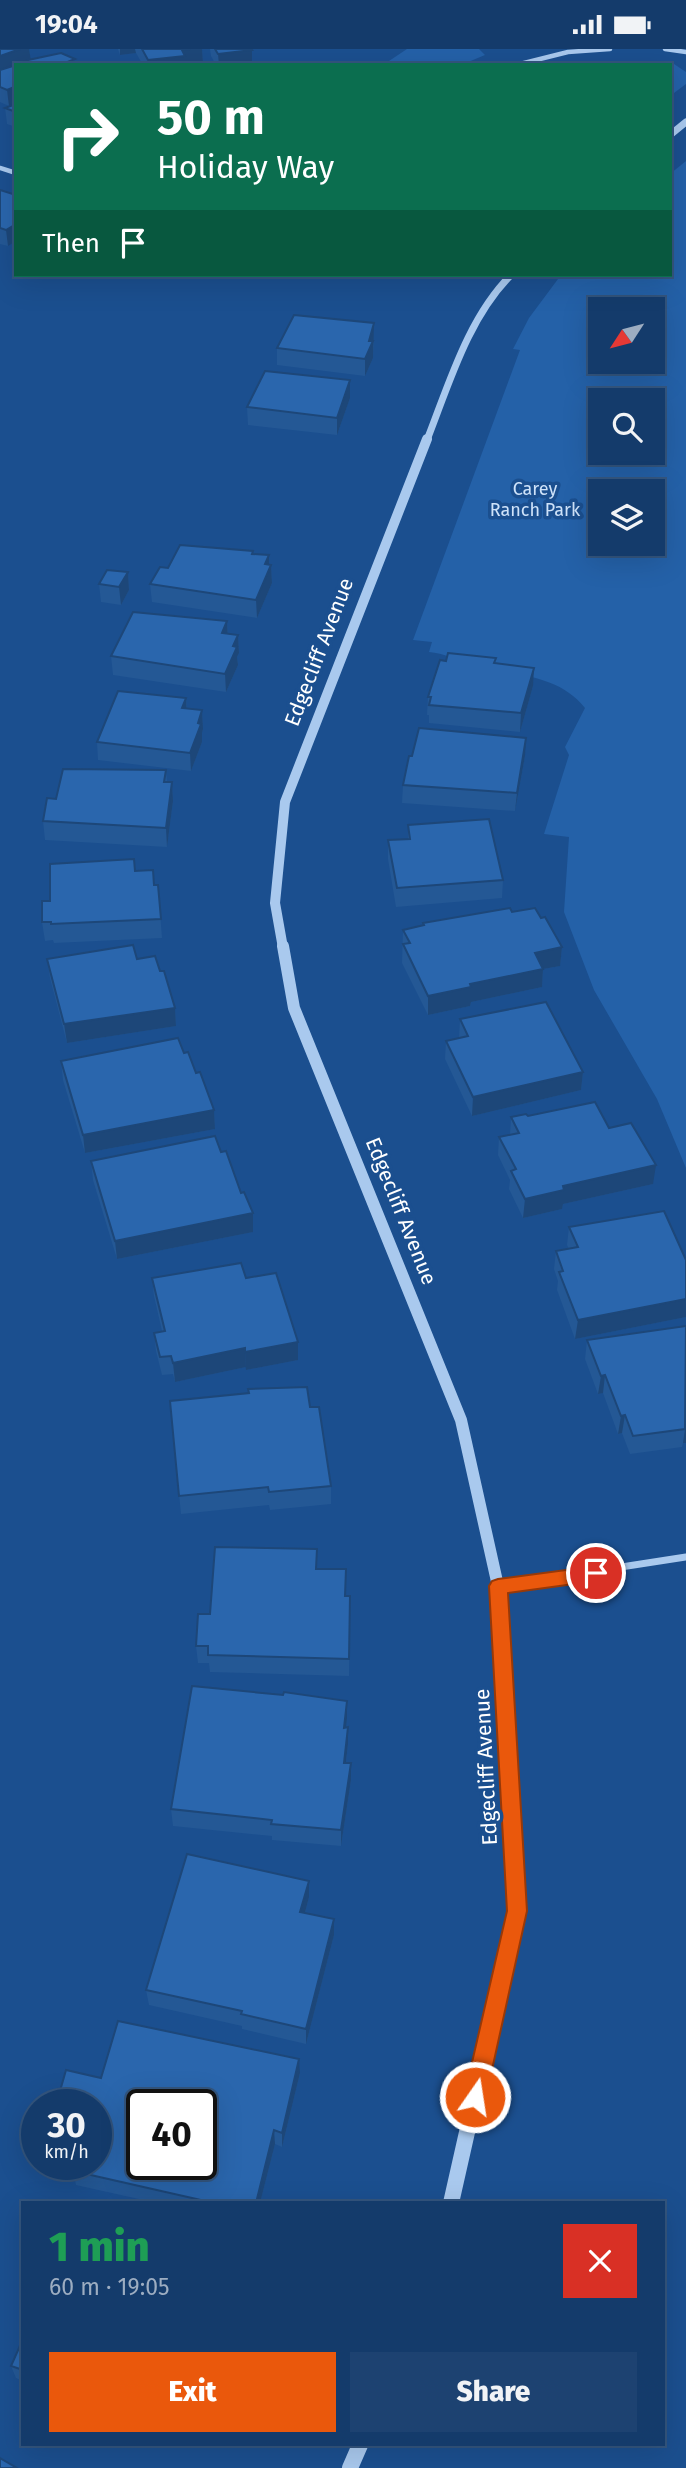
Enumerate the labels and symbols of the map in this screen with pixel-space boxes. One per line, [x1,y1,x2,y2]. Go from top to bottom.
north arrow [588,297,665,375]
park label: Carey Ranch Park [490,478,581,521]
street label: Edgecliff Avenue [279,574,359,730]
street label: Edgecliff Avenue [360,1133,442,1289]
pin [566,1543,626,1603]
street label: Edgecliff Avenue [469,1688,503,1846]
position arrow [438,2060,512,2134]
speed limit sign: 40 [126,2089,217,2180]

